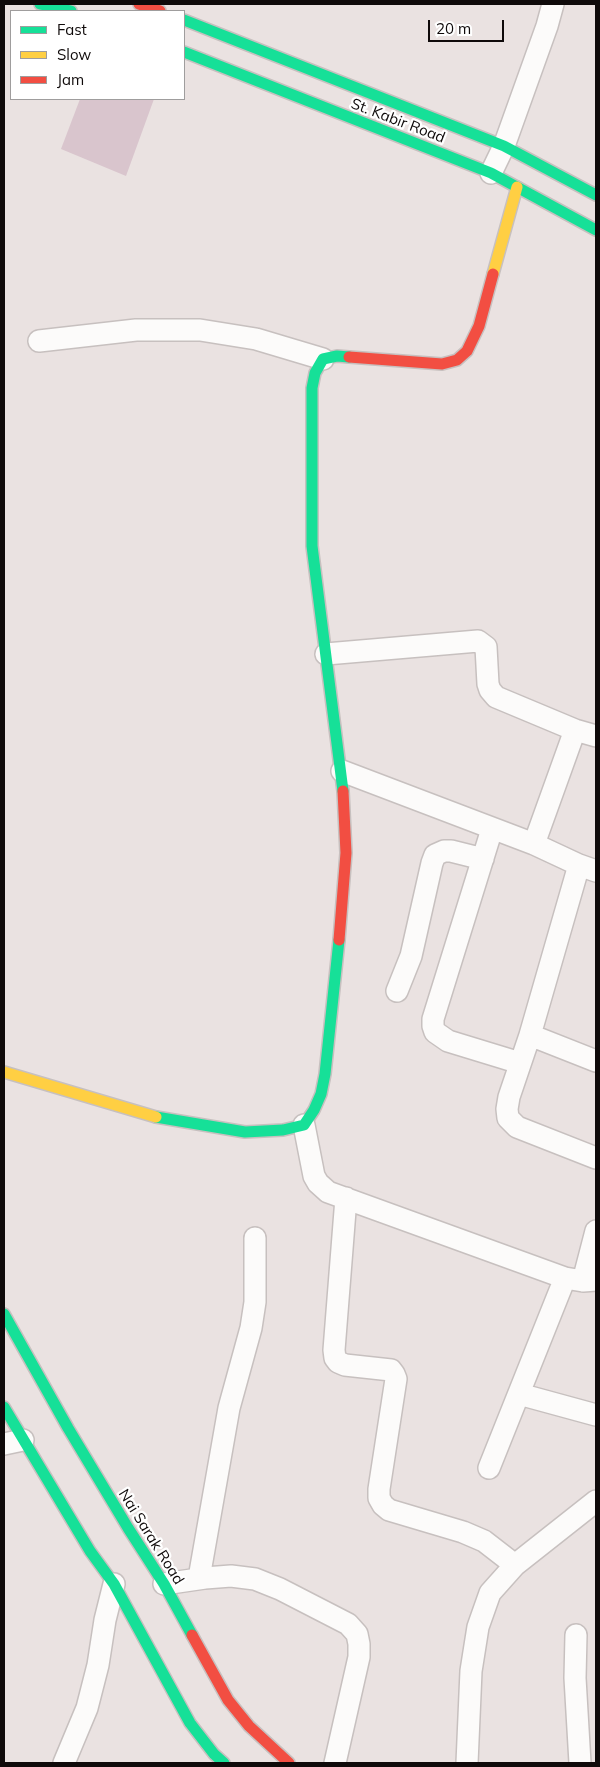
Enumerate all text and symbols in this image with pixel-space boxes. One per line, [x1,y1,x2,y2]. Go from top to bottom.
legend [10,10,185,100]
scale bar [430,10,506,42]
text: 20 m [436,19,471,38]
text: Fast [57,20,87,39]
text: Slow [57,45,91,64]
text: Jam [57,70,84,89]
street label: St. Kabir Road [348,95,448,147]
street label: Nai Sarak Road [115,1486,187,1588]

